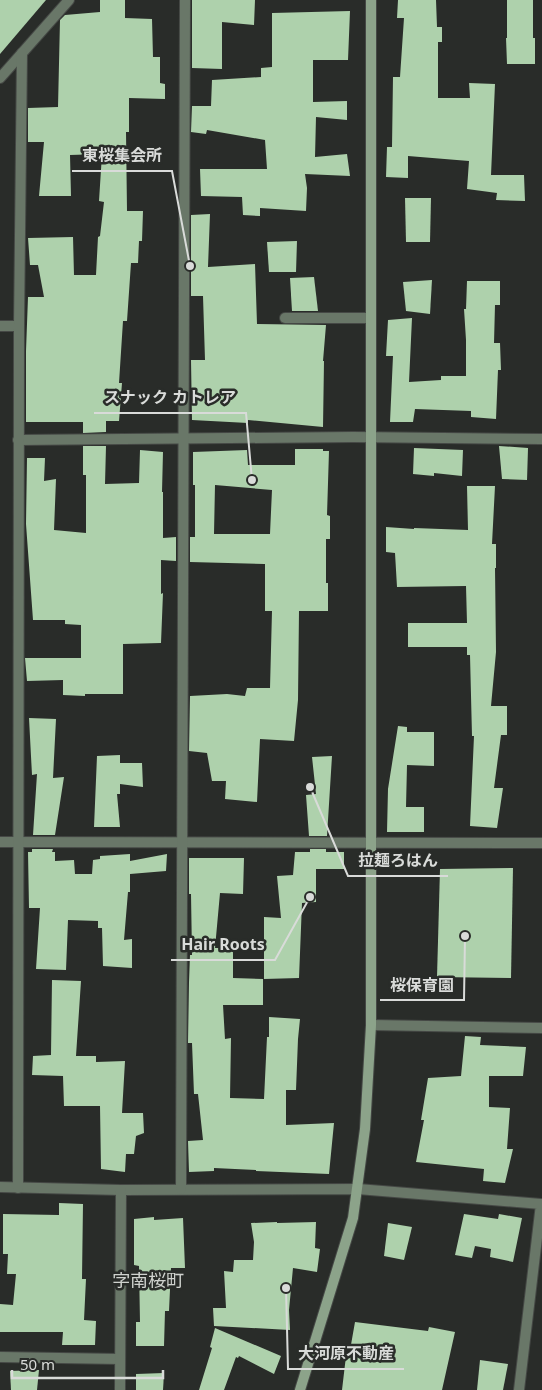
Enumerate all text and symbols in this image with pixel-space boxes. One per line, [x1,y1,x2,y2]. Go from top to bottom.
callout: 東桜集会所 [72,140,172,171]
text: 東桜集会所 [82,144,162,166]
callout: スナック カトレア [94,382,246,413]
text: スナック カトレア [104,386,236,408]
callout: 拉麺ろはん [348,845,448,876]
text: 拉麺ろはん [358,849,438,871]
callout: Hair Roots [171,929,275,960]
text: Hair Roots [181,933,265,955]
callout: 桜保育園 [380,969,464,1000]
text: 桜保育園 [390,974,454,996]
district label: 字南桜町 [112,1268,184,1292]
callout: 大河原不動産 [288,1338,404,1369]
text: 大河原不動産 [298,1342,394,1364]
scale bar [12,1348,164,1380]
text: 50 m [20,1354,55,1374]

